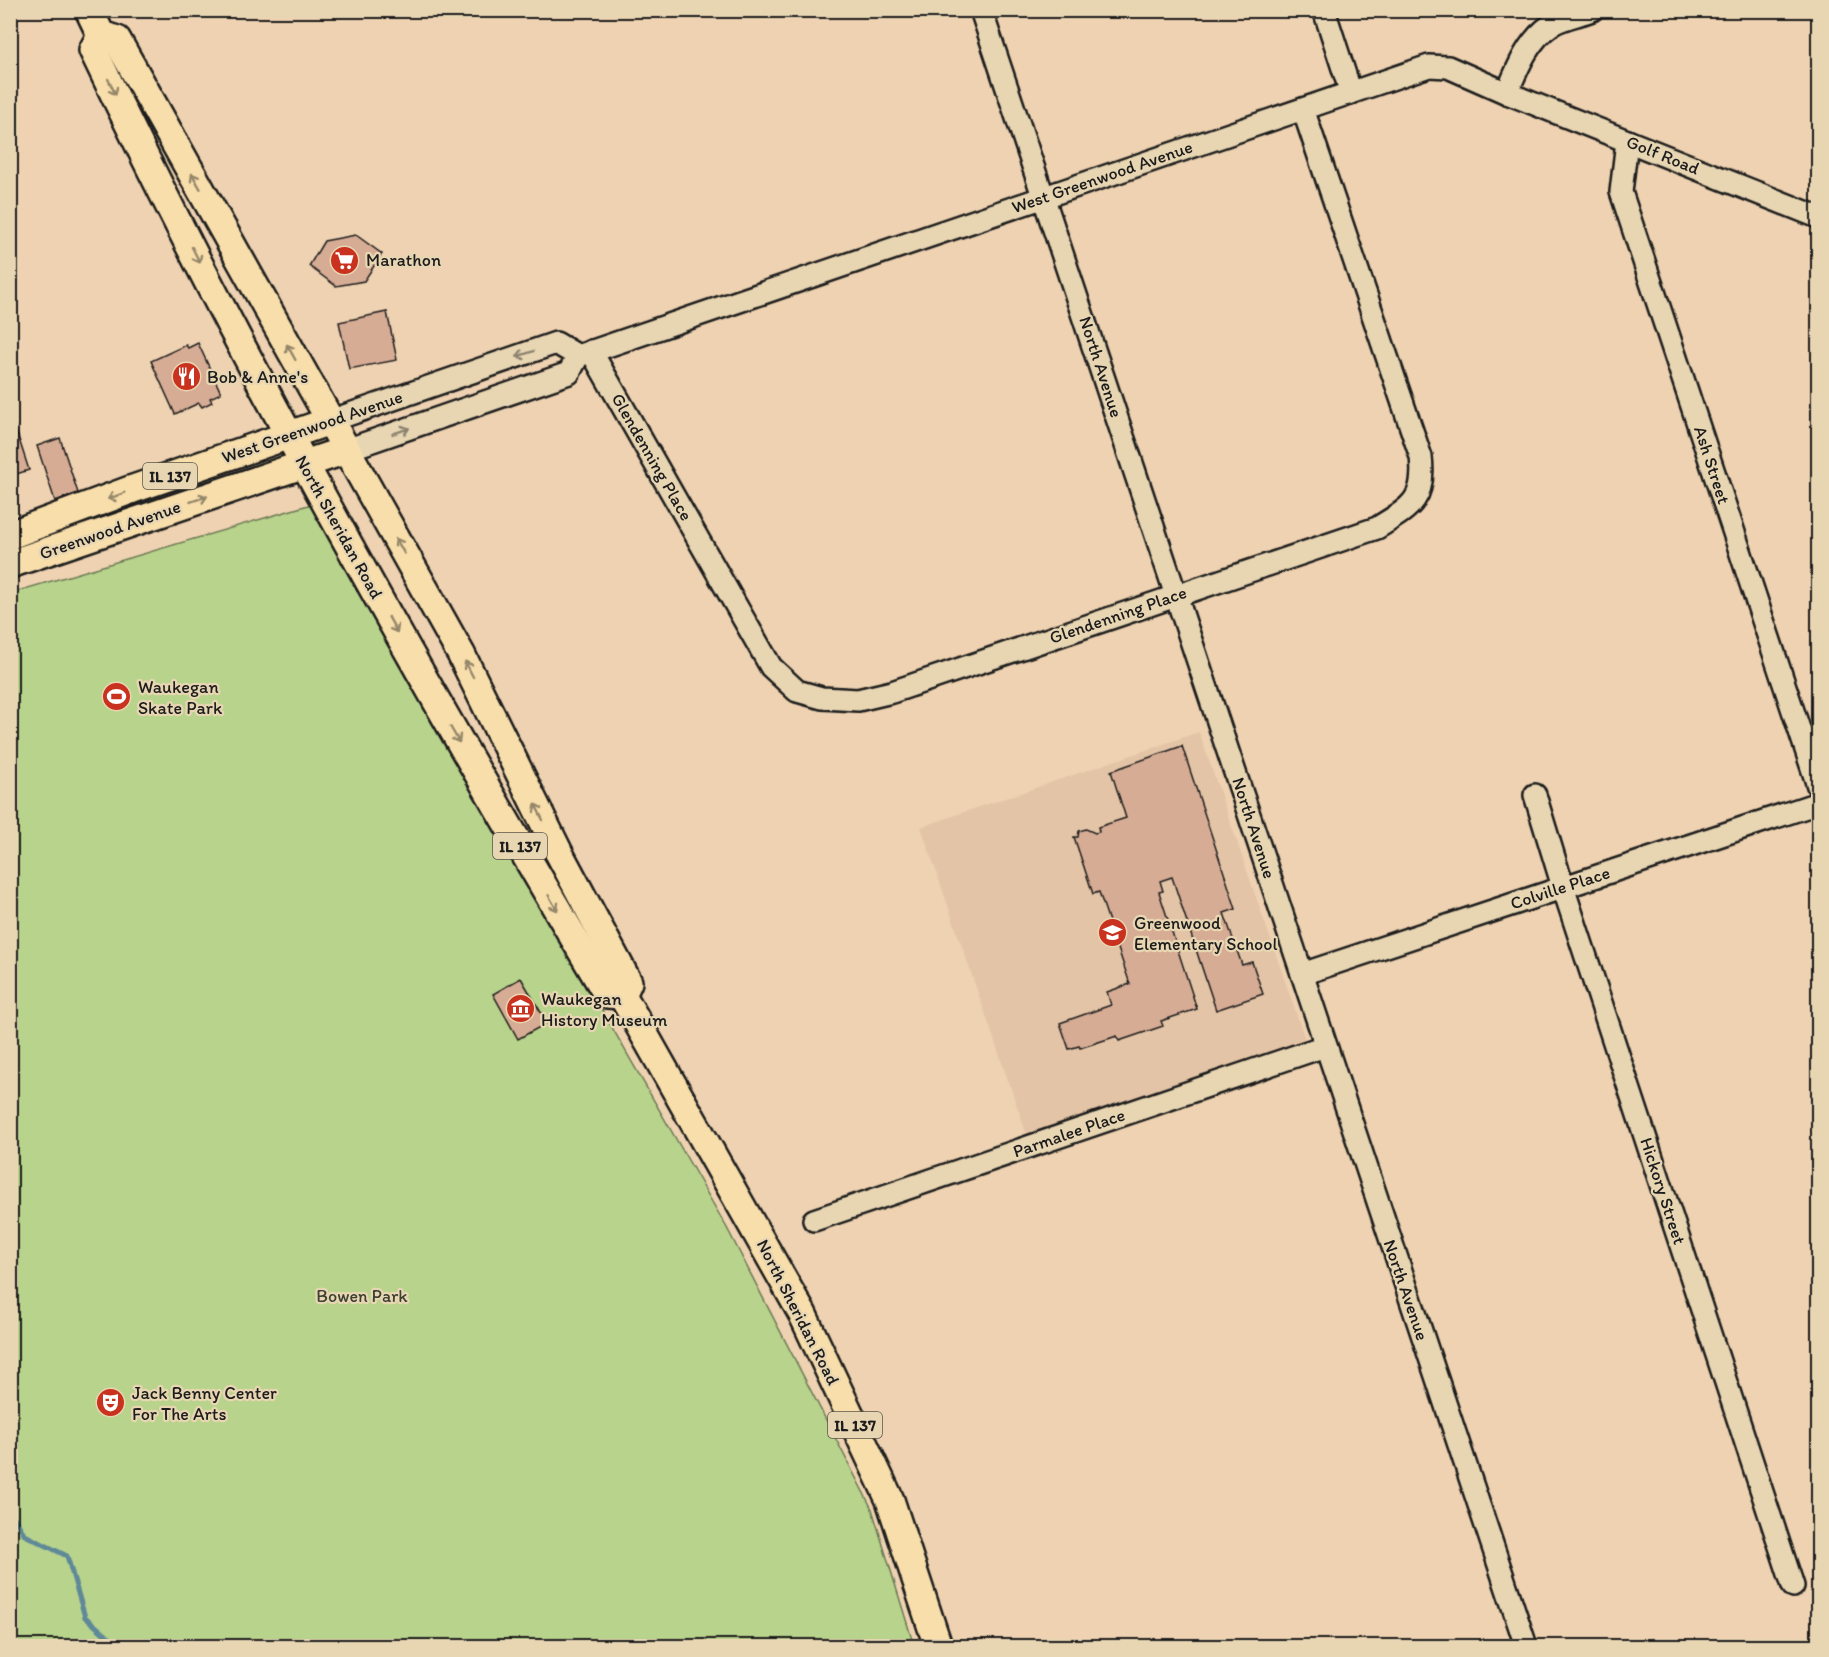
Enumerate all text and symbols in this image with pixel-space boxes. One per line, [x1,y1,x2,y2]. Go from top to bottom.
one-way arrow [106,78,118,96]
street label: Golf Road [1623,130,1703,180]
street label: West Greenwood Avenue [1009,136,1195,218]
one-way arrow [189,173,201,190]
supermarket icon: Marathon [329,244,361,276]
one-way arrow [190,245,202,263]
place label: Marathon [366,249,441,271]
street label: North Avenue [1074,314,1128,420]
one-way arrow [285,343,296,361]
one-way arrow [516,350,535,361]
restaurant icon: Bob & Anne's [170,361,202,393]
place label: Bob & Anne's [207,366,308,388]
street label: West Greenwood Avenue [219,386,405,468]
street label: Glendenning Place [607,389,697,525]
street label: Ash Street [1689,423,1735,507]
one-way arrow [391,424,410,435]
street label: North Sheridan Road [290,451,388,603]
road number: IL 137 [143,463,197,489]
one-way arrow [107,491,126,502]
one-way arrow [189,493,208,504]
street label: Greenwood Avenue [36,495,184,565]
one-way arrow [394,538,406,555]
street label: Glendenning Place [1047,581,1189,649]
one-way arrow [387,616,399,633]
one-way arrow [462,660,474,678]
place label: Waukegan Skate Park [138,676,223,719]
sports icon: Waukegan Skate Park [101,681,133,713]
one-way arrow [450,726,462,743]
street label: North Avenue [1227,775,1281,881]
one-way arrow [533,804,545,822]
road number: IL 137 [493,833,547,859]
street label: Colville Place [1507,862,1613,914]
one-way arrow [548,894,560,911]
place label: Greenwood Elementary School [1134,912,1278,955]
school or university icon: Greenwood Elementary School [1097,917,1129,949]
place label: Waukegan History Museum [541,988,667,1031]
museum icon: Waukegan History Museum [504,993,536,1025]
street label: Parmalee Place [1010,1104,1128,1162]
street label: Hickory Street [1635,1135,1691,1248]
street label: North Sheridan Road [752,1236,844,1389]
street label: North Avenue [1378,1237,1434,1343]
park label: Bowen Park [316,1285,408,1307]
place label: Jack Benny Center For The Arts [132,1382,277,1425]
theatre icon: Jack Benny Center For The Arts [95,1387,127,1419]
road number: IL 137 [828,1412,882,1438]

